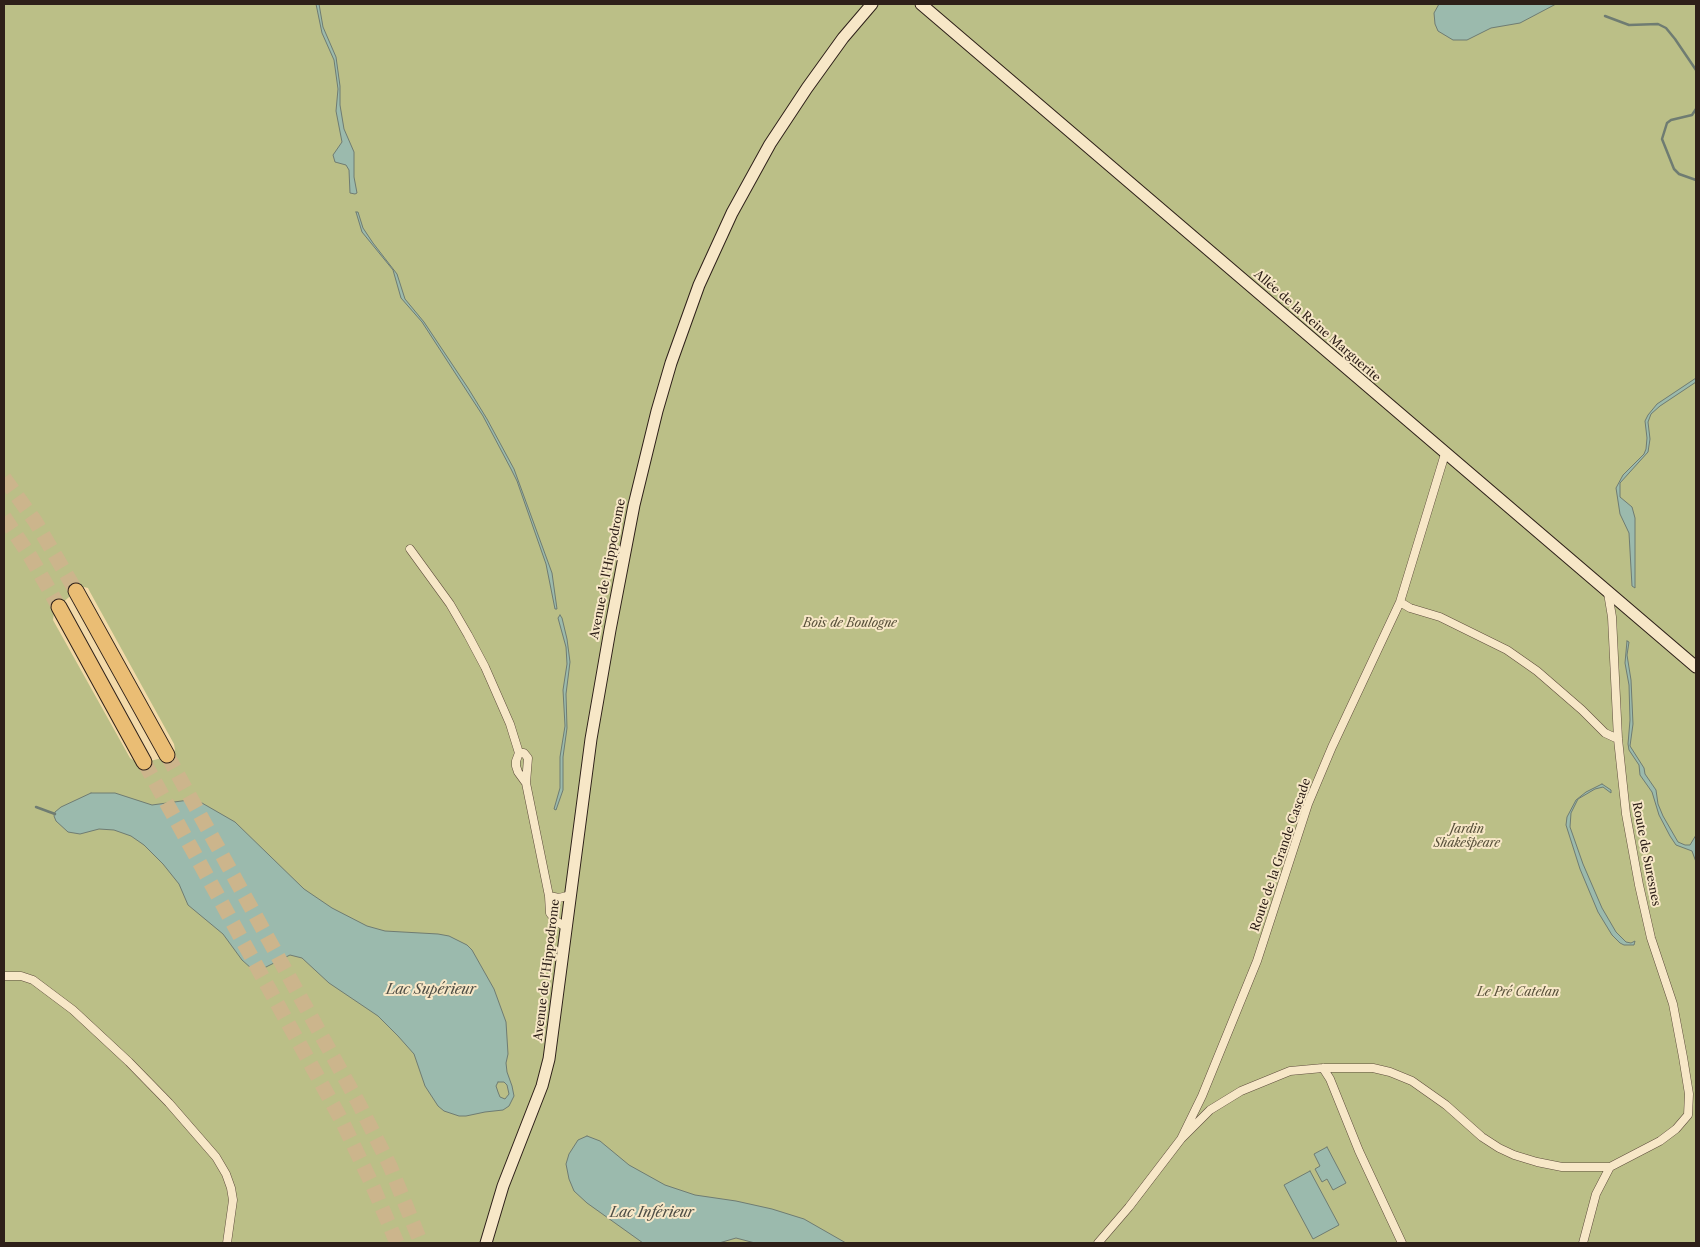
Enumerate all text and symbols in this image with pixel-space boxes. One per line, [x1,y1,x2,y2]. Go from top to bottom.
street label: Allée de la Reine Marguerite [1251,267,1383,385]
street label: Avenue de l'Hippodrome [587,498,629,640]
park label: Bois de Boulogne [803,617,897,631]
street label: Route de la Grande Cascade [1248,776,1314,934]
street label: Route de Suresnes [1629,801,1663,907]
park label: Jardin Shakespeare [1434,823,1500,851]
street label: Avenue de l'Hippodrome [531,898,563,1042]
water label: Lac Supérieur [386,982,476,998]
park label: Le Pré Catelan [1477,986,1559,1000]
water label: Lac Inférieur [610,1205,694,1221]

